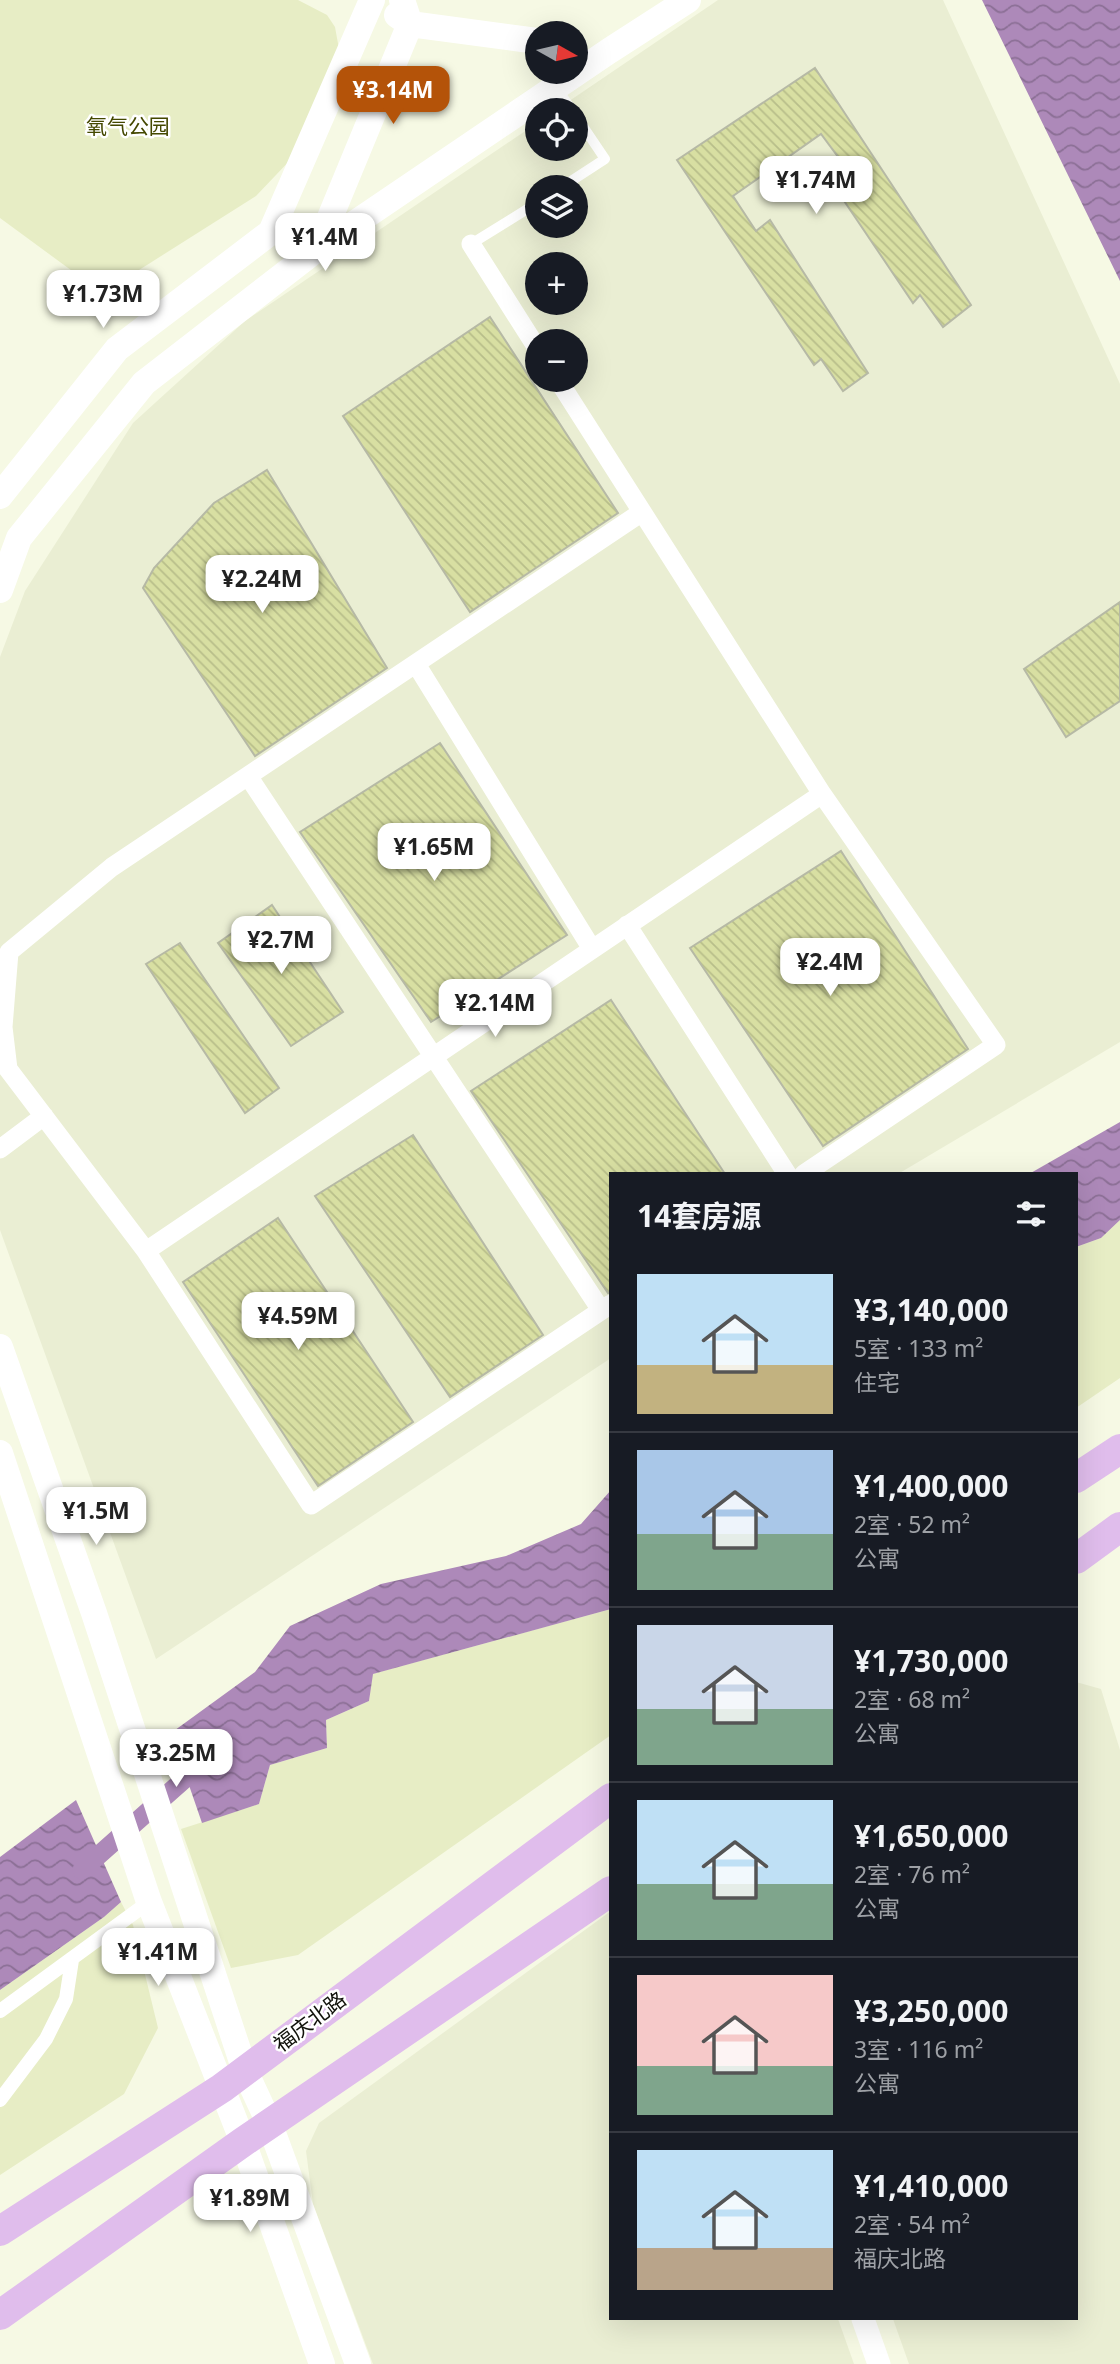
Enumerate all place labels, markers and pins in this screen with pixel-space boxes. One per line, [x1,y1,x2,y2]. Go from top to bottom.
pin: ¥3.14M [336,66,450,126]
pin: ¥1.74M [759,156,873,216]
pin: ¥1.4M [276,214,374,273]
pin: ¥1.73M [46,270,160,330]
pin: ¥2.24M [205,556,319,615]
pin: ¥1.65M [377,824,491,883]
pin: ¥2.7M [232,916,330,976]
pin: ¥2.4M [781,939,879,998]
pin: ¥2.14M [438,979,552,1039]
pin: ¥4.59M [241,1292,355,1352]
pin: ¥1.5M [47,1488,145,1547]
pin: ¥3.25M [119,1730,233,1789]
pin: ¥1.41M [101,1928,215,1988]
pin: ¥1.89M [193,2174,307,2234]

